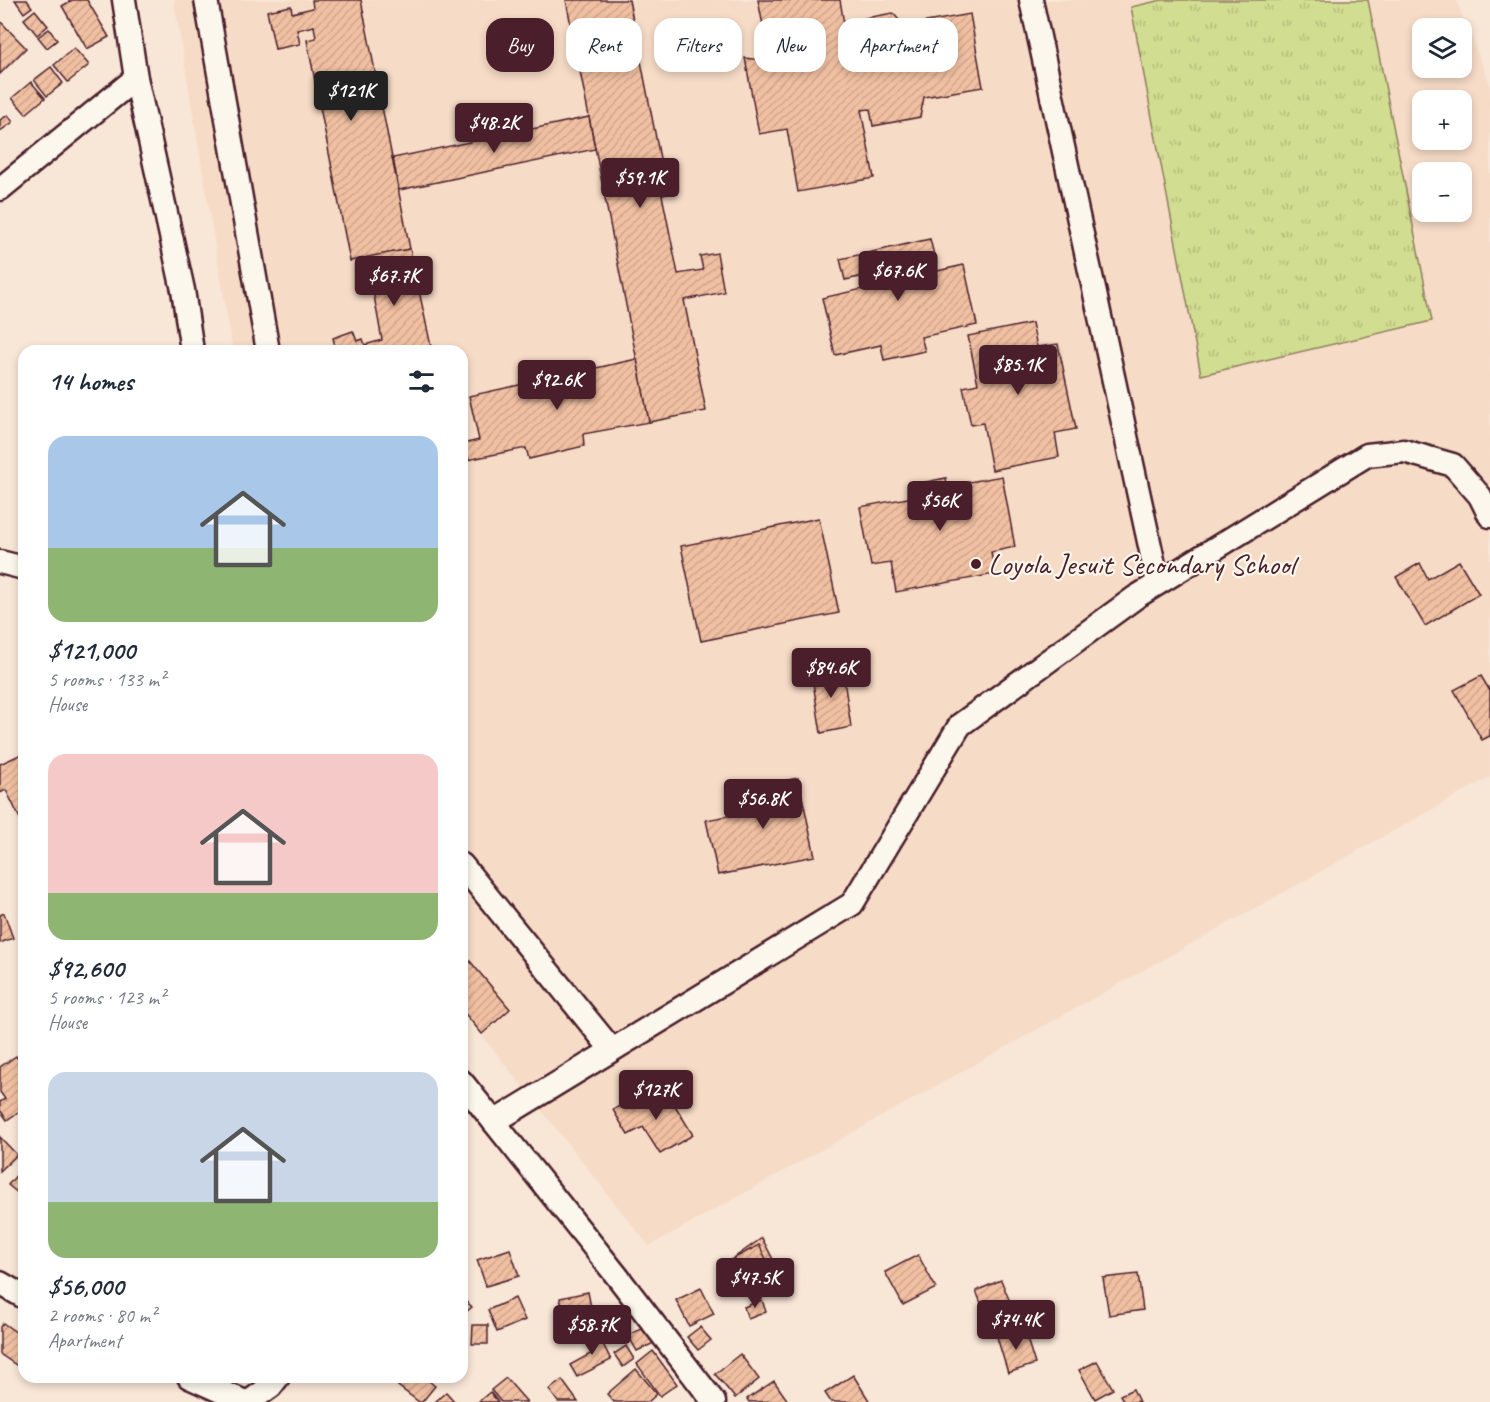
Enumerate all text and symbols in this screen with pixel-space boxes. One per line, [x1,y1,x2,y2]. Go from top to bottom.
chip: Buy [486,18,554,72]
chip: Rent [566,18,642,72]
chip: Filters [654,18,742,72]
chip: New [754,18,826,72]
chip: Apartment [838,18,958,72]
map controls [1412,18,1472,222]
button: layers [1412,18,1472,78]
pin: $121K [309,71,393,122]
text: $121K [328,78,374,103]
button: + [1412,90,1472,150]
pin: $48.2K [445,103,543,154]
text: $48.2K [469,110,519,135]
pin: $59.1K [591,158,689,209]
button: − [1412,162,1472,222]
text: $59.1K [615,165,665,190]
pin: $67.6K [849,251,947,302]
pin: $67.7K [345,256,443,307]
text: $67.6K [873,258,923,283]
text: $67.7K [369,263,419,288]
pin: $85.1K [969,345,1067,396]
text: $85.1K [993,352,1043,377]
pin: $92.6K [508,360,606,411]
text: 14 homes [48,365,133,398]
icon: filters [405,365,438,398]
text: $92.6K [532,367,582,392]
icon: home [189,475,297,583]
pin: $56K [904,481,976,532]
text: $56K [921,488,959,513]
place label: Loyola Jesuit Secondary School [988,545,1299,583]
marker: Loyola Jesuit Secondary School [969,557,983,571]
text: $121,000 [48,634,135,667]
pin: $84.6K [782,648,880,699]
text: $84.6K [806,655,856,680]
text: 5 rooms · 133 m² [48,667,165,692]
text: House [48,692,87,717]
pin: $56.8K [714,779,812,830]
text: $56.8K [738,786,788,811]
icon: home [189,793,297,901]
text: $92,600 [48,952,124,985]
text: 5 rooms · 123 m² [48,985,165,1010]
text: House [48,1010,87,1035]
pin: $127K [614,1070,698,1121]
text: $127K [633,1077,679,1102]
icon: home [189,1111,297,1219]
pin: $47.5K [706,1258,804,1309]
text: $47.5K [730,1265,780,1290]
text: $56,000 [48,1270,123,1303]
pin: $74.4K [967,1300,1065,1351]
text: 2 rooms · 80 m² [48,1303,156,1328]
pin: $58.7K [543,1305,641,1356]
text: $74.4K [991,1307,1041,1332]
text: $58.7K [567,1312,617,1337]
text: Apartment [48,1328,121,1353]

